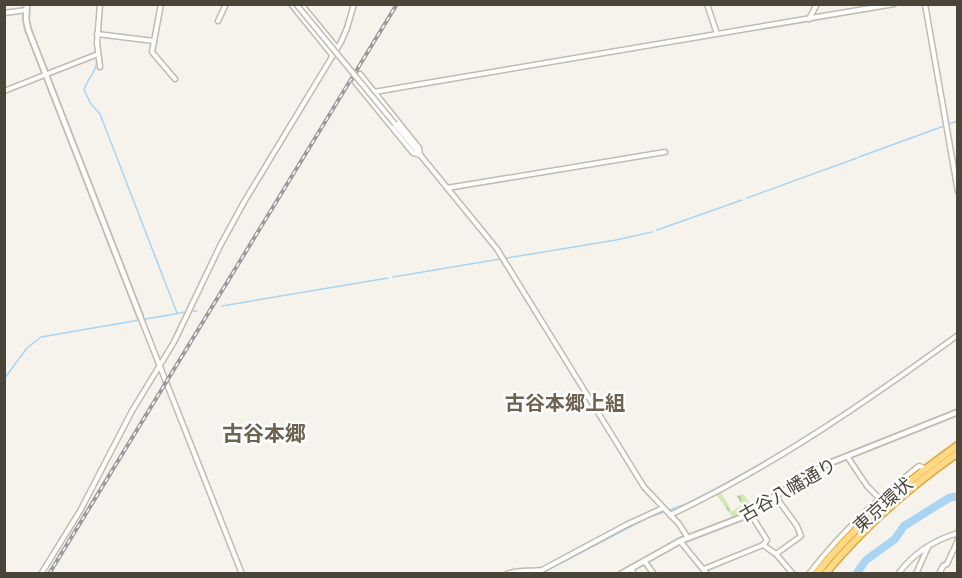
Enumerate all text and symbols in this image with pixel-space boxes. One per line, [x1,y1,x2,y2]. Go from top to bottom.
district label: 古谷本郷上組 [505,390,625,414]
district label: 古谷本郷 [222,420,306,446]
street label: 古谷八幡通り [735,453,840,526]
street label: 東京環状 [848,472,916,537]

